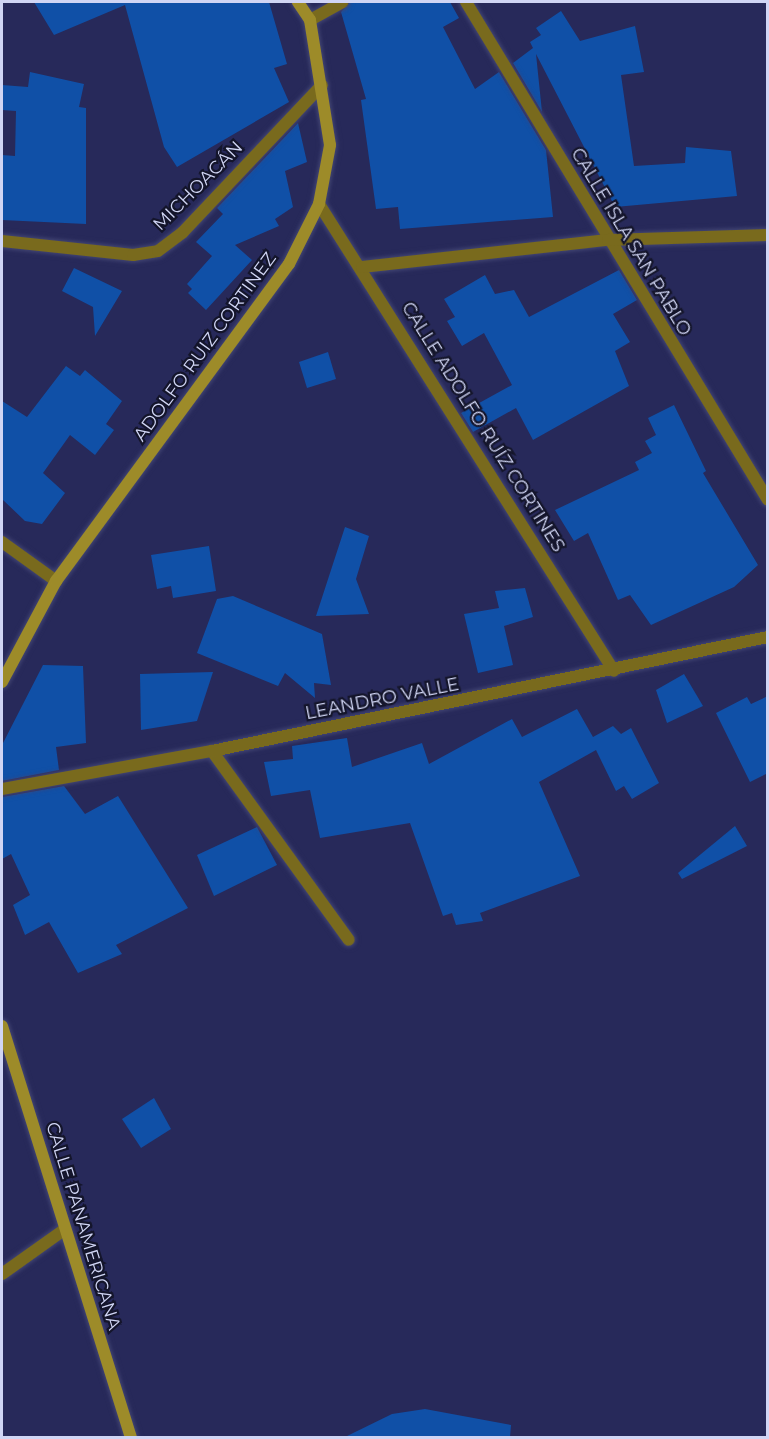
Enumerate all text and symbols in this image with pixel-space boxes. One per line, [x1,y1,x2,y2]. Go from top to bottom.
street label: MICHOACÁN [149,137,247,235]
street label: CALLE ISLA SAN PABLO [566,144,696,340]
street label: ADOLFO RUIZ CORTINEZ [129,248,281,446]
street label: CALLE ADOLFO RUÍZ CORTINES [397,298,569,556]
street label: LEANDRO VALLE [303,674,461,724]
street label: CALLE PANAMERICANA [41,1119,125,1333]

